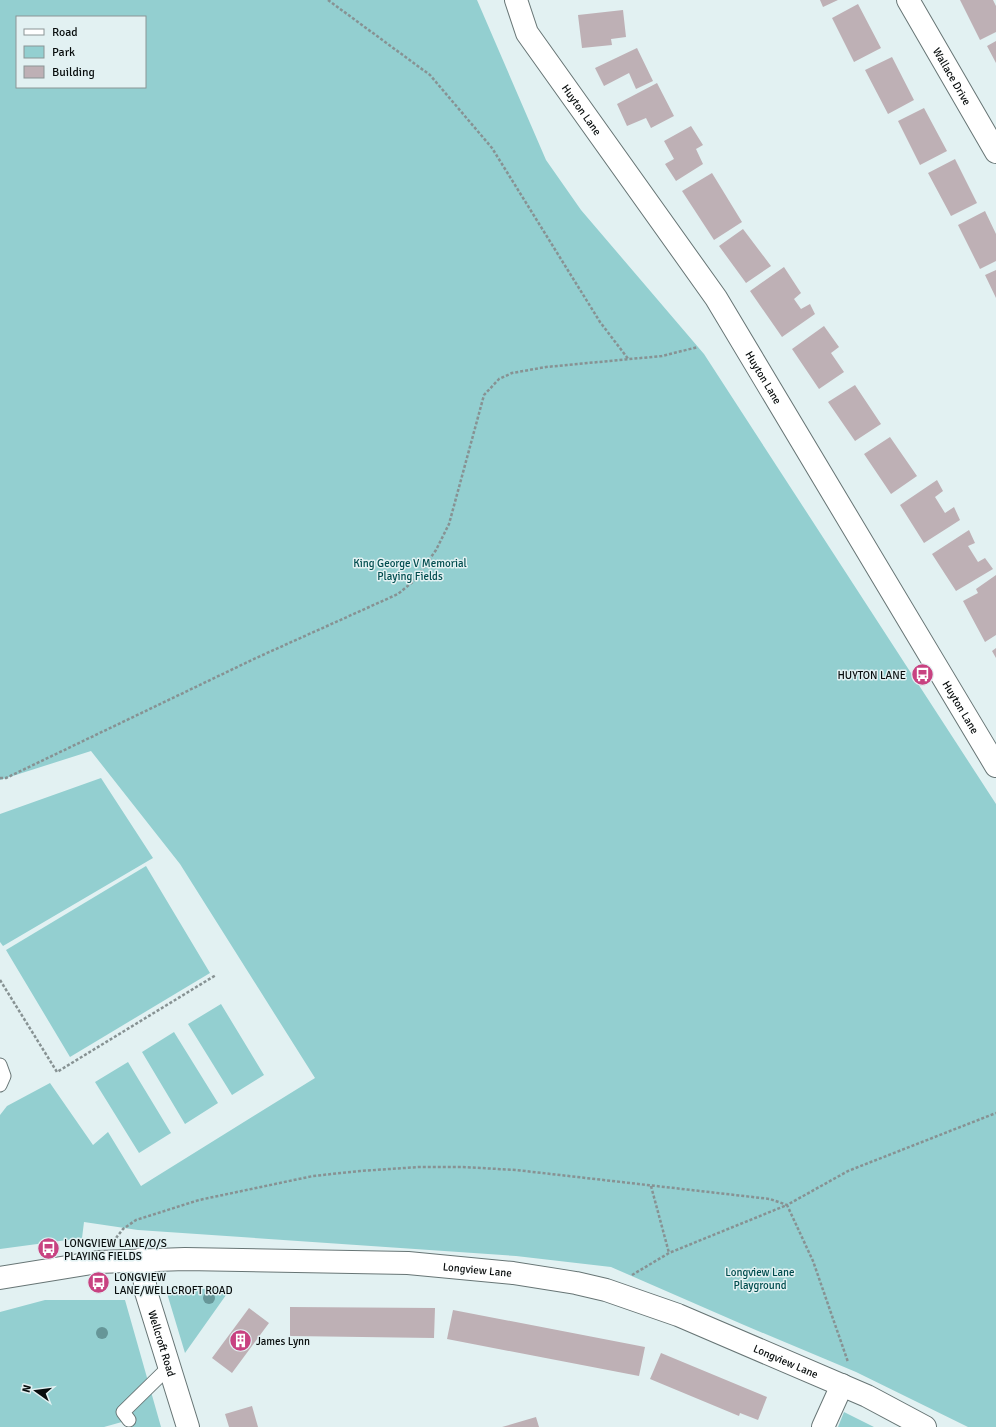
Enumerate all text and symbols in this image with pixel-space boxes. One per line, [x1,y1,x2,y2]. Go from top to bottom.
legend [16,16,146,88]
text: Road [52,25,78,40]
text: Park [52,45,75,60]
street label: Wallace Drive [930,45,973,107]
text: Building [52,65,95,80]
street label: Huyton Lane [559,82,604,138]
street label: Huyton Lane [742,349,784,407]
park label: King George V Memorial Playing Fields [353,557,467,583]
bus stop icon: HUYTON LANE [909,662,935,688]
place label: HUYTON LANE [837,669,906,682]
street label: Huyton Lane [939,679,981,736]
bus stop icon: LONGVIEW LANE/O/S PLAYING FIELDS [35,1236,61,1262]
place label: LONGVIEW LANE/O/S PLAYING FIELDS [64,1237,167,1263]
street label: Longview Lane [442,1260,512,1280]
park label: Longview Lane Playground [725,1266,795,1292]
bus stop icon: LONGVIEW LANE/WELLCROFT ROAD [85,1270,111,1296]
place label: LONGVIEW LANE/WELLCROFT ROAD [114,1271,233,1297]
street label: Wellcroft Road [145,1309,178,1378]
building icon: James Lynn [227,1328,253,1354]
place label: James Lynn [256,1335,310,1348]
street label: Longview Lane [751,1342,820,1381]
north arrow [16,1371,56,1411]
text: N [20,1383,34,1394]

